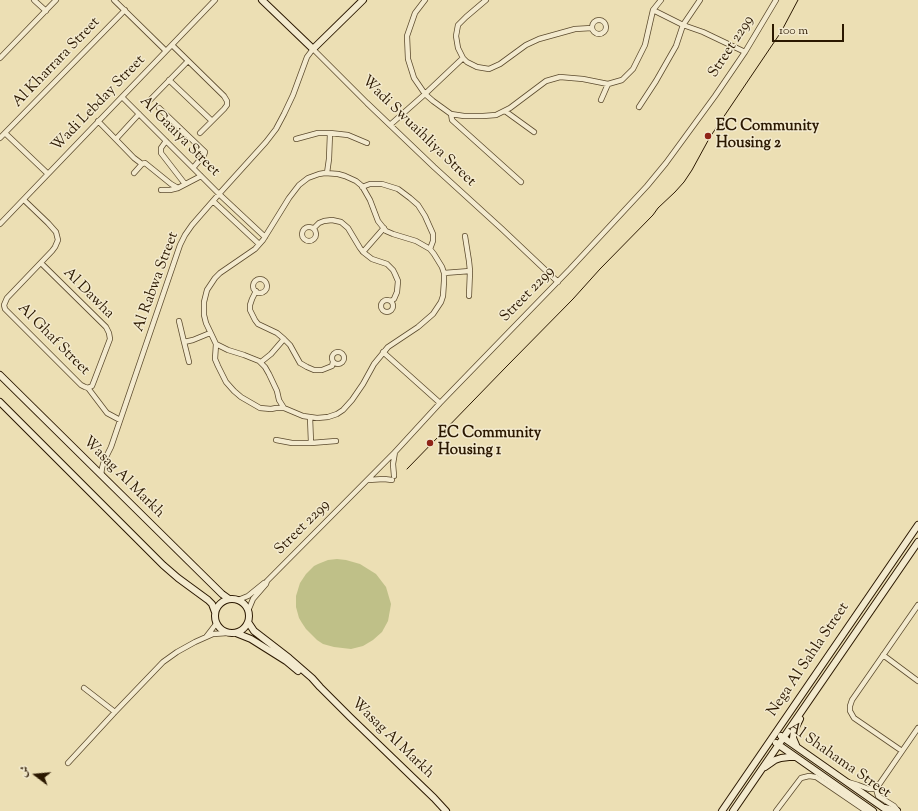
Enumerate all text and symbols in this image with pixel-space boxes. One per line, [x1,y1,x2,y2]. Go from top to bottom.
street label: Street 2299 [705,13,759,81]
street label: Al Kharrara Street [9,14,105,112]
scale bar [774,16,846,42]
text: 100 m [779,22,808,40]
street label: Wadi Lebday Street [48,52,150,156]
street label: Wadi Swuaihliya Street [357,73,479,191]
street label: Al Gaaiya Street [135,93,223,181]
place label: EC Community Housing 2 [716,118,819,153]
marker: EC Community Housing 2 [703,131,713,141]
street label: Al Rabwa Street [131,230,183,334]
street label: Street 2299 [497,263,559,327]
street label: Al Dawha [59,265,117,323]
street label: Al Ghaf Street [13,300,93,380]
place label: EC Community Housing 1 [438,425,541,460]
street label: Wasag Al Markh [78,433,168,523]
marker: EC Community Housing 1 [425,438,435,448]
street label: Street 2299 [272,497,334,559]
street label: Nega Al Sahla Street [764,600,854,720]
street label: Wasag Al Markh [347,695,437,783]
street label: Al Shahama Street [784,719,894,803]
north arrow [16,755,56,795]
text: ش [15,764,34,779]

